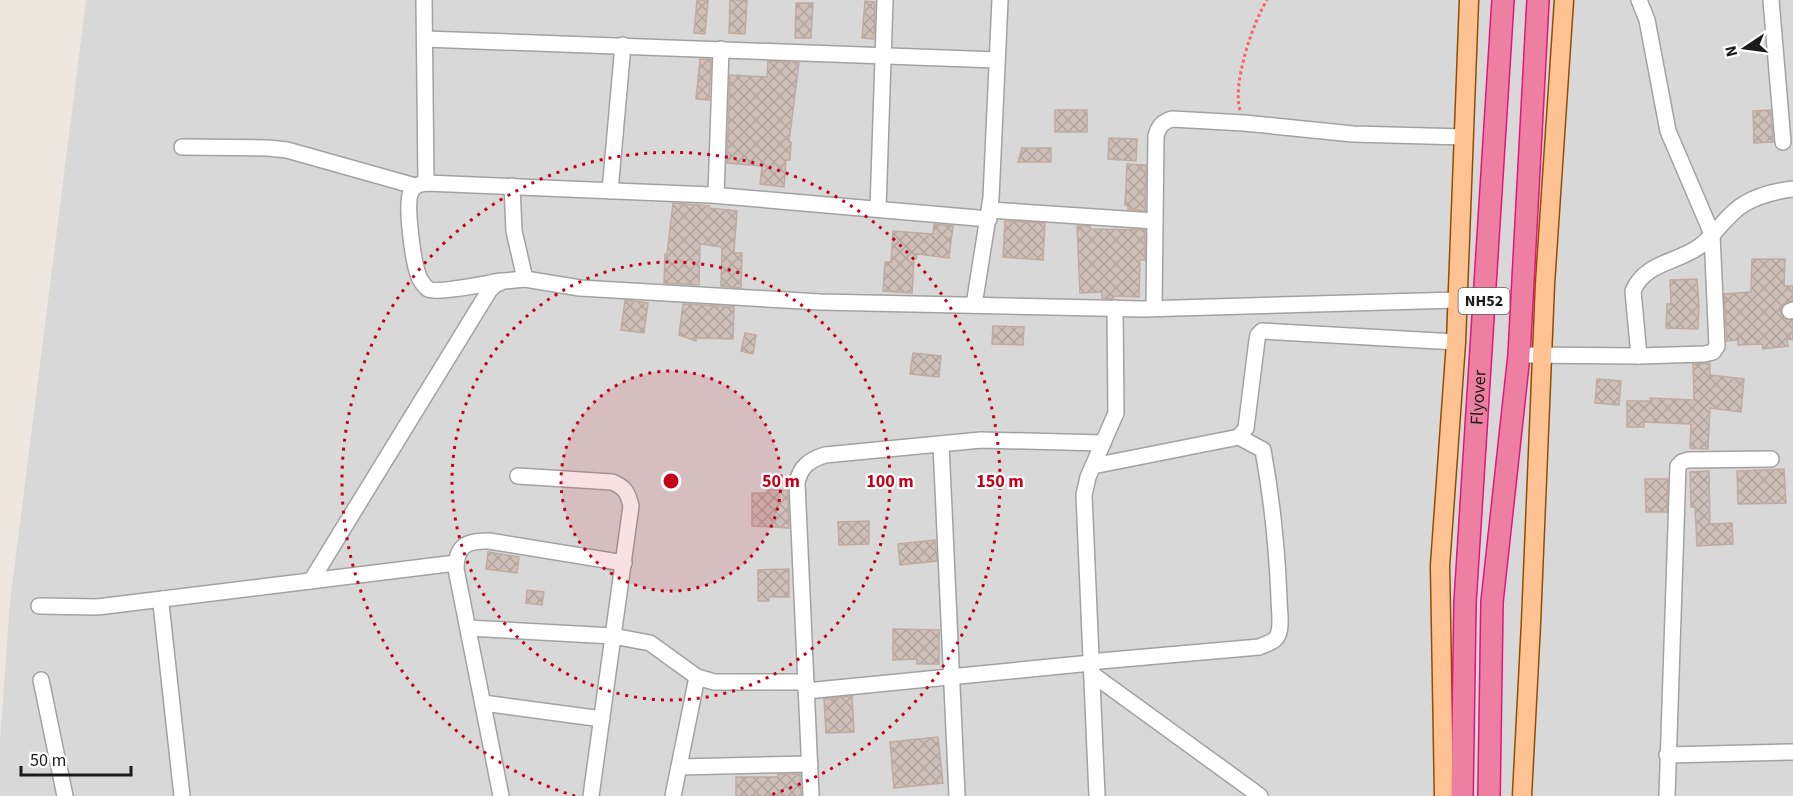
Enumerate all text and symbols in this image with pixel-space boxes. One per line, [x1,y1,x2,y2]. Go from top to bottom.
north arrow [1715,18,1775,78]
text: N [1719,43,1743,59]
road number: NH52 [1458,288,1510,314]
street label: Flyover [1464,368,1492,426]
text: 50 m [762,469,800,494]
text: 100 m [866,469,914,494]
text: 150 m [976,469,1024,494]
centre of rings [661,471,681,491]
scale bar [21,739,130,777]
text: 50 m [30,748,66,773]

